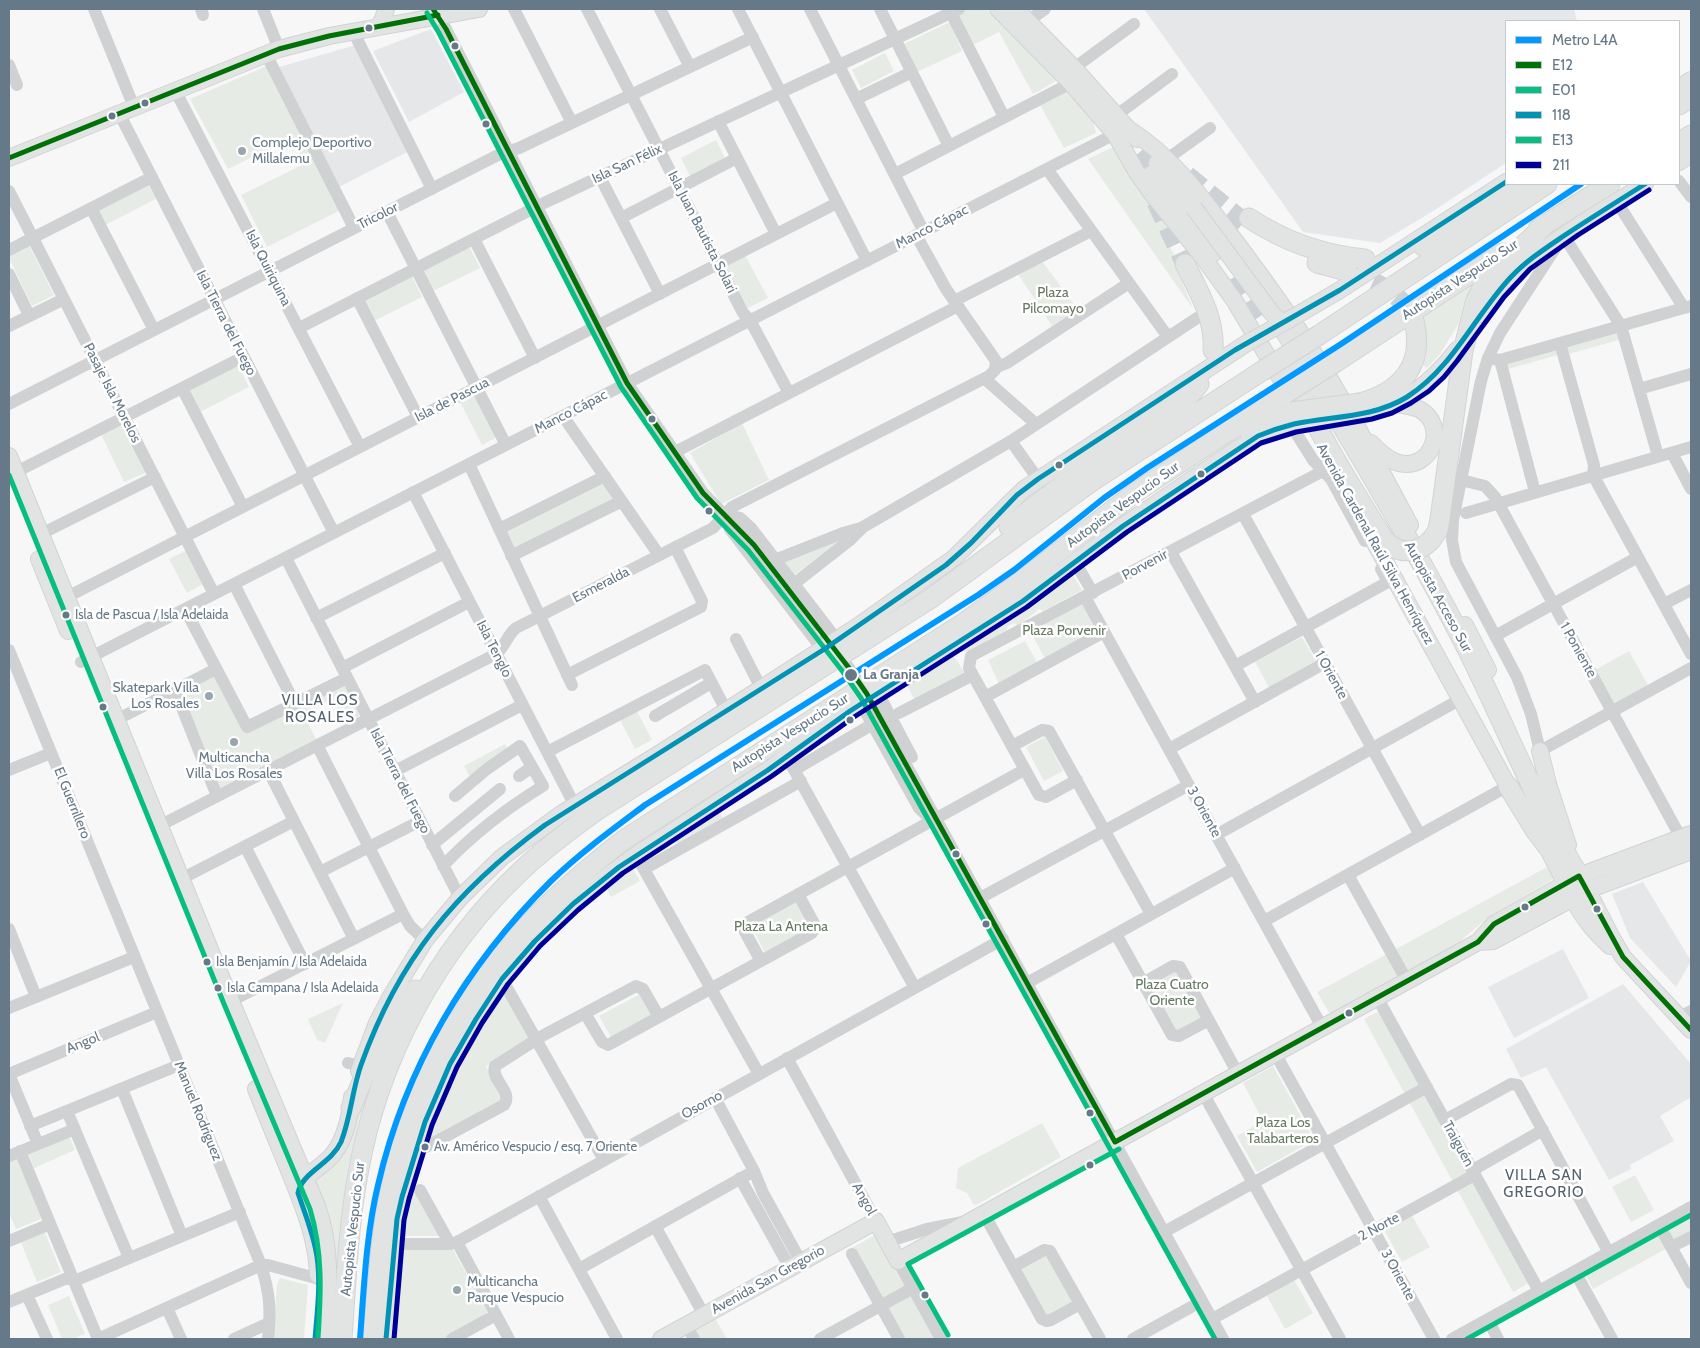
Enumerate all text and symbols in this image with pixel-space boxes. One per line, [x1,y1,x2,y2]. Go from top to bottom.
legend [1505,20,1680,185]
unlabelled marker [364,23,374,33]
text: Metro L4A [1552,31,1617,49]
unlabelled marker [450,41,460,51]
text: E12 [1552,56,1573,74]
text: E01 [1552,81,1576,99]
unlabelled marker [140,98,150,108]
text: 118 [1552,106,1571,124]
unlabelled marker [107,111,117,121]
unlabelled marker [481,119,491,129]
text: E13 [1552,131,1573,149]
place label: Complejo Deportivo Millalemu [252,135,372,168]
street label: Isla San Félix [589,141,665,187]
marker: Complejo Deportivo Millalemu [236,145,248,157]
text: 211 [1552,156,1570,174]
street label: Isla Juan Bautista Solari [664,168,740,296]
street label: Tricolor [355,199,401,233]
street label: Manco Cápac [893,202,971,252]
street label: Isla Quiriquina [242,227,294,309]
street label: Autopista Vespucio Sur [1399,236,1521,324]
street label: Isla Tierra del Fuego [192,268,260,378]
park label: Plaza Pilcomayo [1022,285,1084,318]
street label: Pasaje Isla Morelos [80,340,144,446]
street label: Isla de Pascua [412,374,492,426]
street label: Manco Cápac [532,387,610,437]
unlabelled marker [647,414,657,424]
street label: Avenida Cardenal Raúl Silva Henríquez [1313,441,1437,647]
street label: Autopista Vespucio Sur [1063,458,1183,552]
unlabelled marker [1054,460,1064,470]
unlabelled marker [1196,469,1206,479]
unlabelled marker [704,506,714,516]
street label: Autopista Acceso Sur [1401,539,1475,655]
street label: Porvenir [1119,546,1171,584]
street label: Esmeralda [570,564,632,606]
place label: Isla de Pascua / Isla Adelaida [75,607,229,623]
marker: Isla de Pascua / Isla Adelaida [61,610,71,620]
street label: Isla Tenglo [473,618,515,680]
street label: 1 Poniente [1556,619,1600,681]
park label: Plaza Porvenir [1022,623,1106,639]
street label: 1 Oriente [1311,648,1351,702]
marker: La Granja [843,667,859,683]
place label: La Granja [863,667,919,683]
place label: Skatepark Villa Los Rosales [112,680,199,712]
marker: Skatepark Villa Los Rosales [203,690,215,702]
street label: Autopista Vespucio Sur [728,690,852,776]
district label: VILLA LOS ROSALES [280,692,360,727]
unlabelled marker [98,702,108,712]
unlabelled marker [845,715,855,725]
street label: Isla Tierra del Fuego [366,726,434,836]
marker: Multicancha Villa Los Rosales [228,736,240,748]
place label: Multicancha Villa Los Rosales [186,750,282,782]
street label: El Guerrillero [50,765,94,841]
street label: 3 Oriente [1183,784,1225,840]
unlabelled marker [951,849,961,859]
unlabelled marker [1520,902,1530,912]
unlabelled marker [1592,904,1602,914]
park label: Plaza La Antena [734,919,828,935]
unlabelled marker [981,919,991,929]
place label: Isla Benjamín / Isla Adelaida [216,954,367,970]
marker: Isla Benjamín / Isla Adelaida [202,957,212,967]
park label: Plaza Cuatro Oriente [1135,977,1209,1010]
place label: Isla Campana / Isla Adelaida [227,980,379,996]
marker: Isla Campana / Isla Adelaida [213,983,223,993]
unlabelled marker [1344,1008,1354,1018]
street label: Angol [64,1029,102,1057]
street label: Manuel Rodríguez [170,1059,226,1163]
street label: Osorno [679,1087,725,1123]
unlabelled marker [1085,1108,1095,1118]
park label: Plaza Los Talabarteros [1247,1115,1319,1148]
street label: Traiguén [1439,1118,1477,1170]
place label: Av. Américo Vespucio / esq. 7 Oriente [434,1139,637,1155]
marker: Av. Américo Vespucio / esq. 7 Oriente [420,1142,430,1152]
unlabelled marker [1085,1160,1095,1170]
street label: Autopista Vespucio Sur [338,1161,368,1297]
district label: VILLA SAN GREGORIO [1502,1167,1586,1202]
street label: Angol [848,1180,880,1218]
street label: 2 Norte [1356,1209,1402,1245]
street label: Avenida San Gregorio [708,1242,828,1318]
street label: 3 Oriente [1377,1247,1419,1303]
place label: Multicancha Parque Vespucio [467,1274,564,1306]
marker: Multicancha Parque Vespucio [451,1284,463,1296]
unlabelled marker [920,1290,930,1300]

